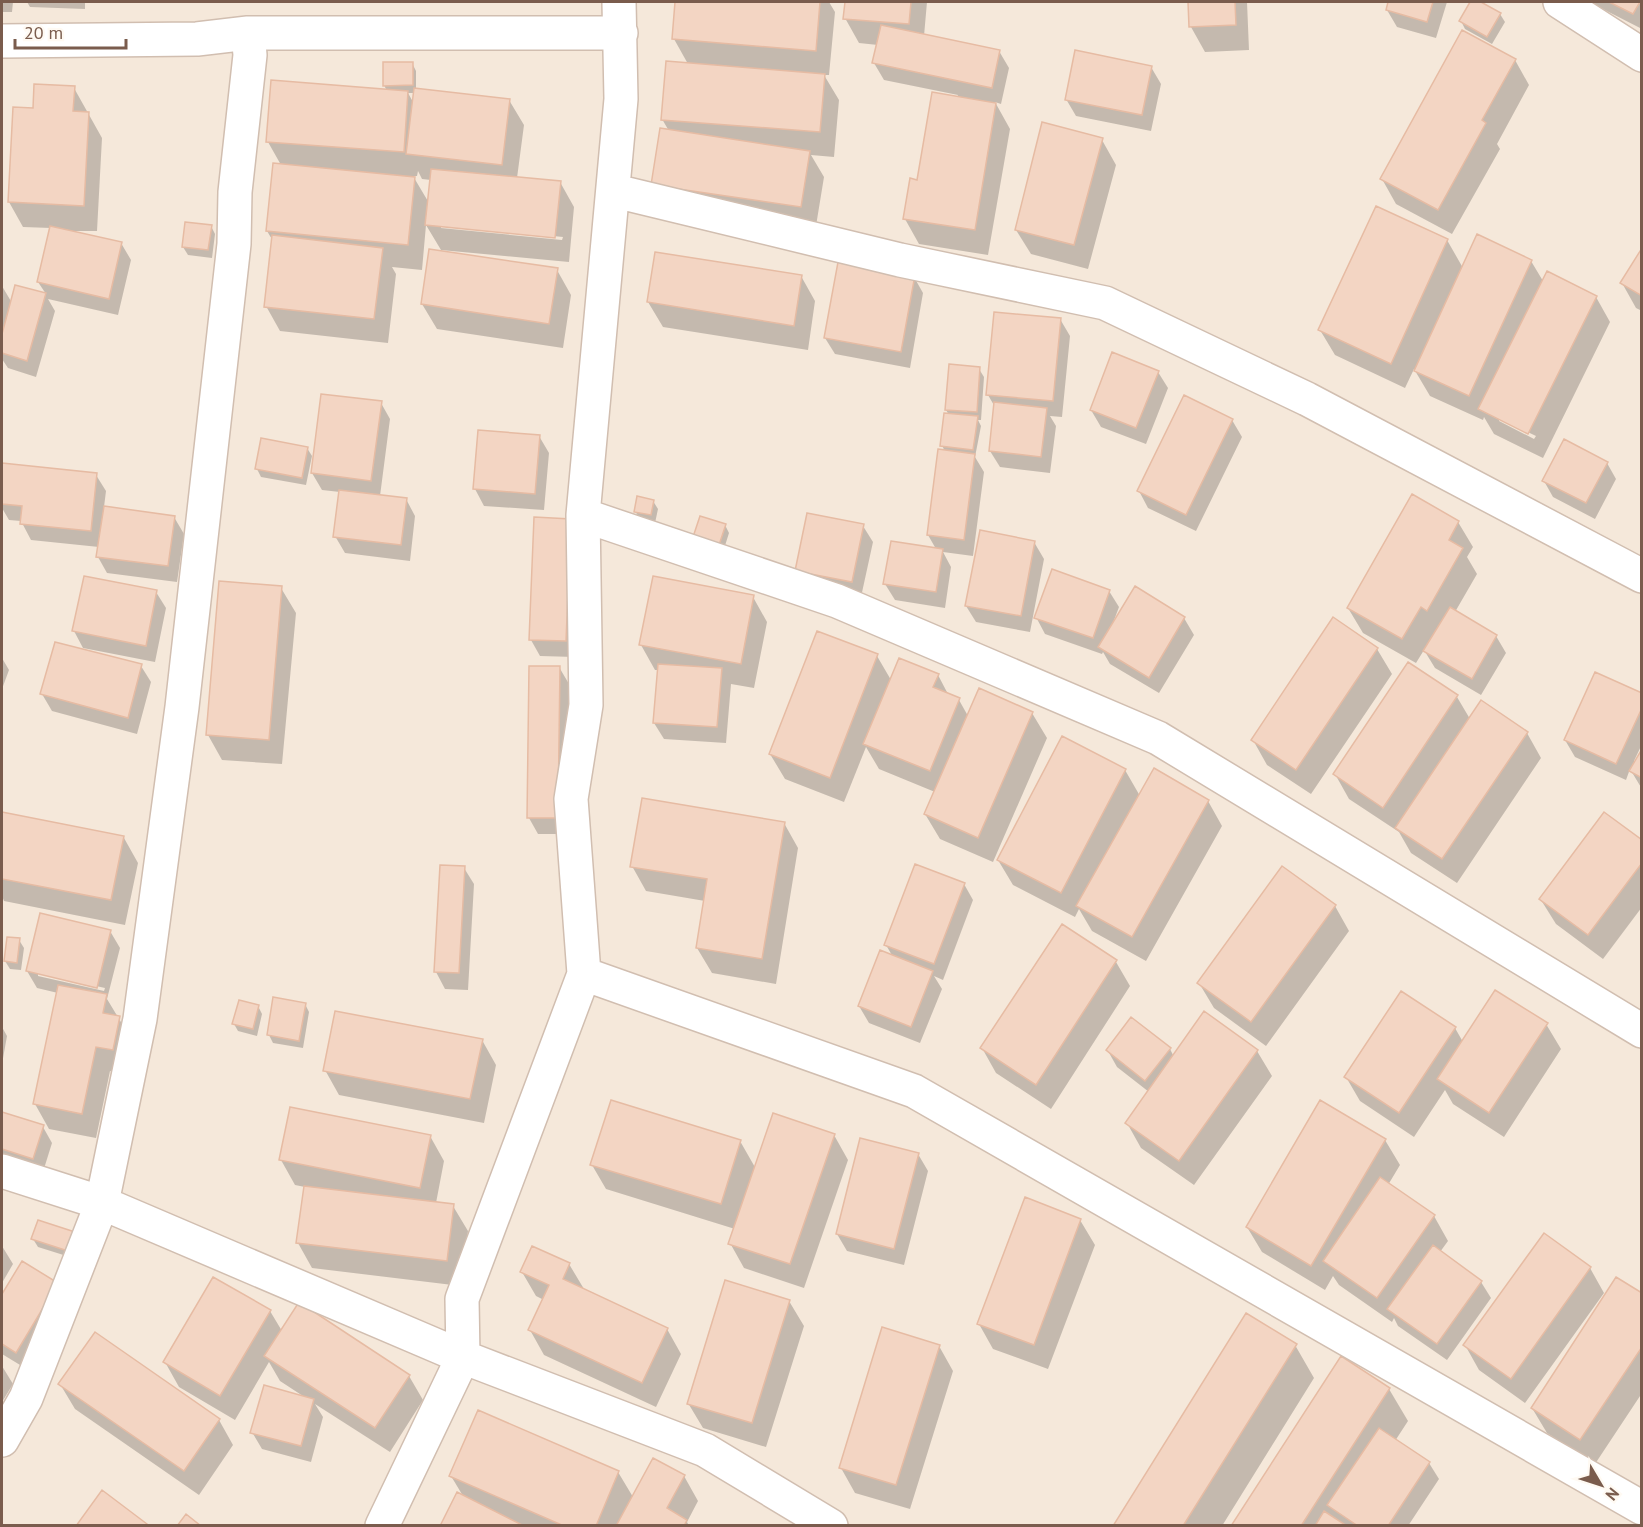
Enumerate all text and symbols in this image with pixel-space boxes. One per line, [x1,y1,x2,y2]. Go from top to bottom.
scale bar [15,12,126,50]
text: 20 m [24,21,63,44]
north arrow [1571,1455,1631,1515]
text: N [1602,1484,1624,1505]

